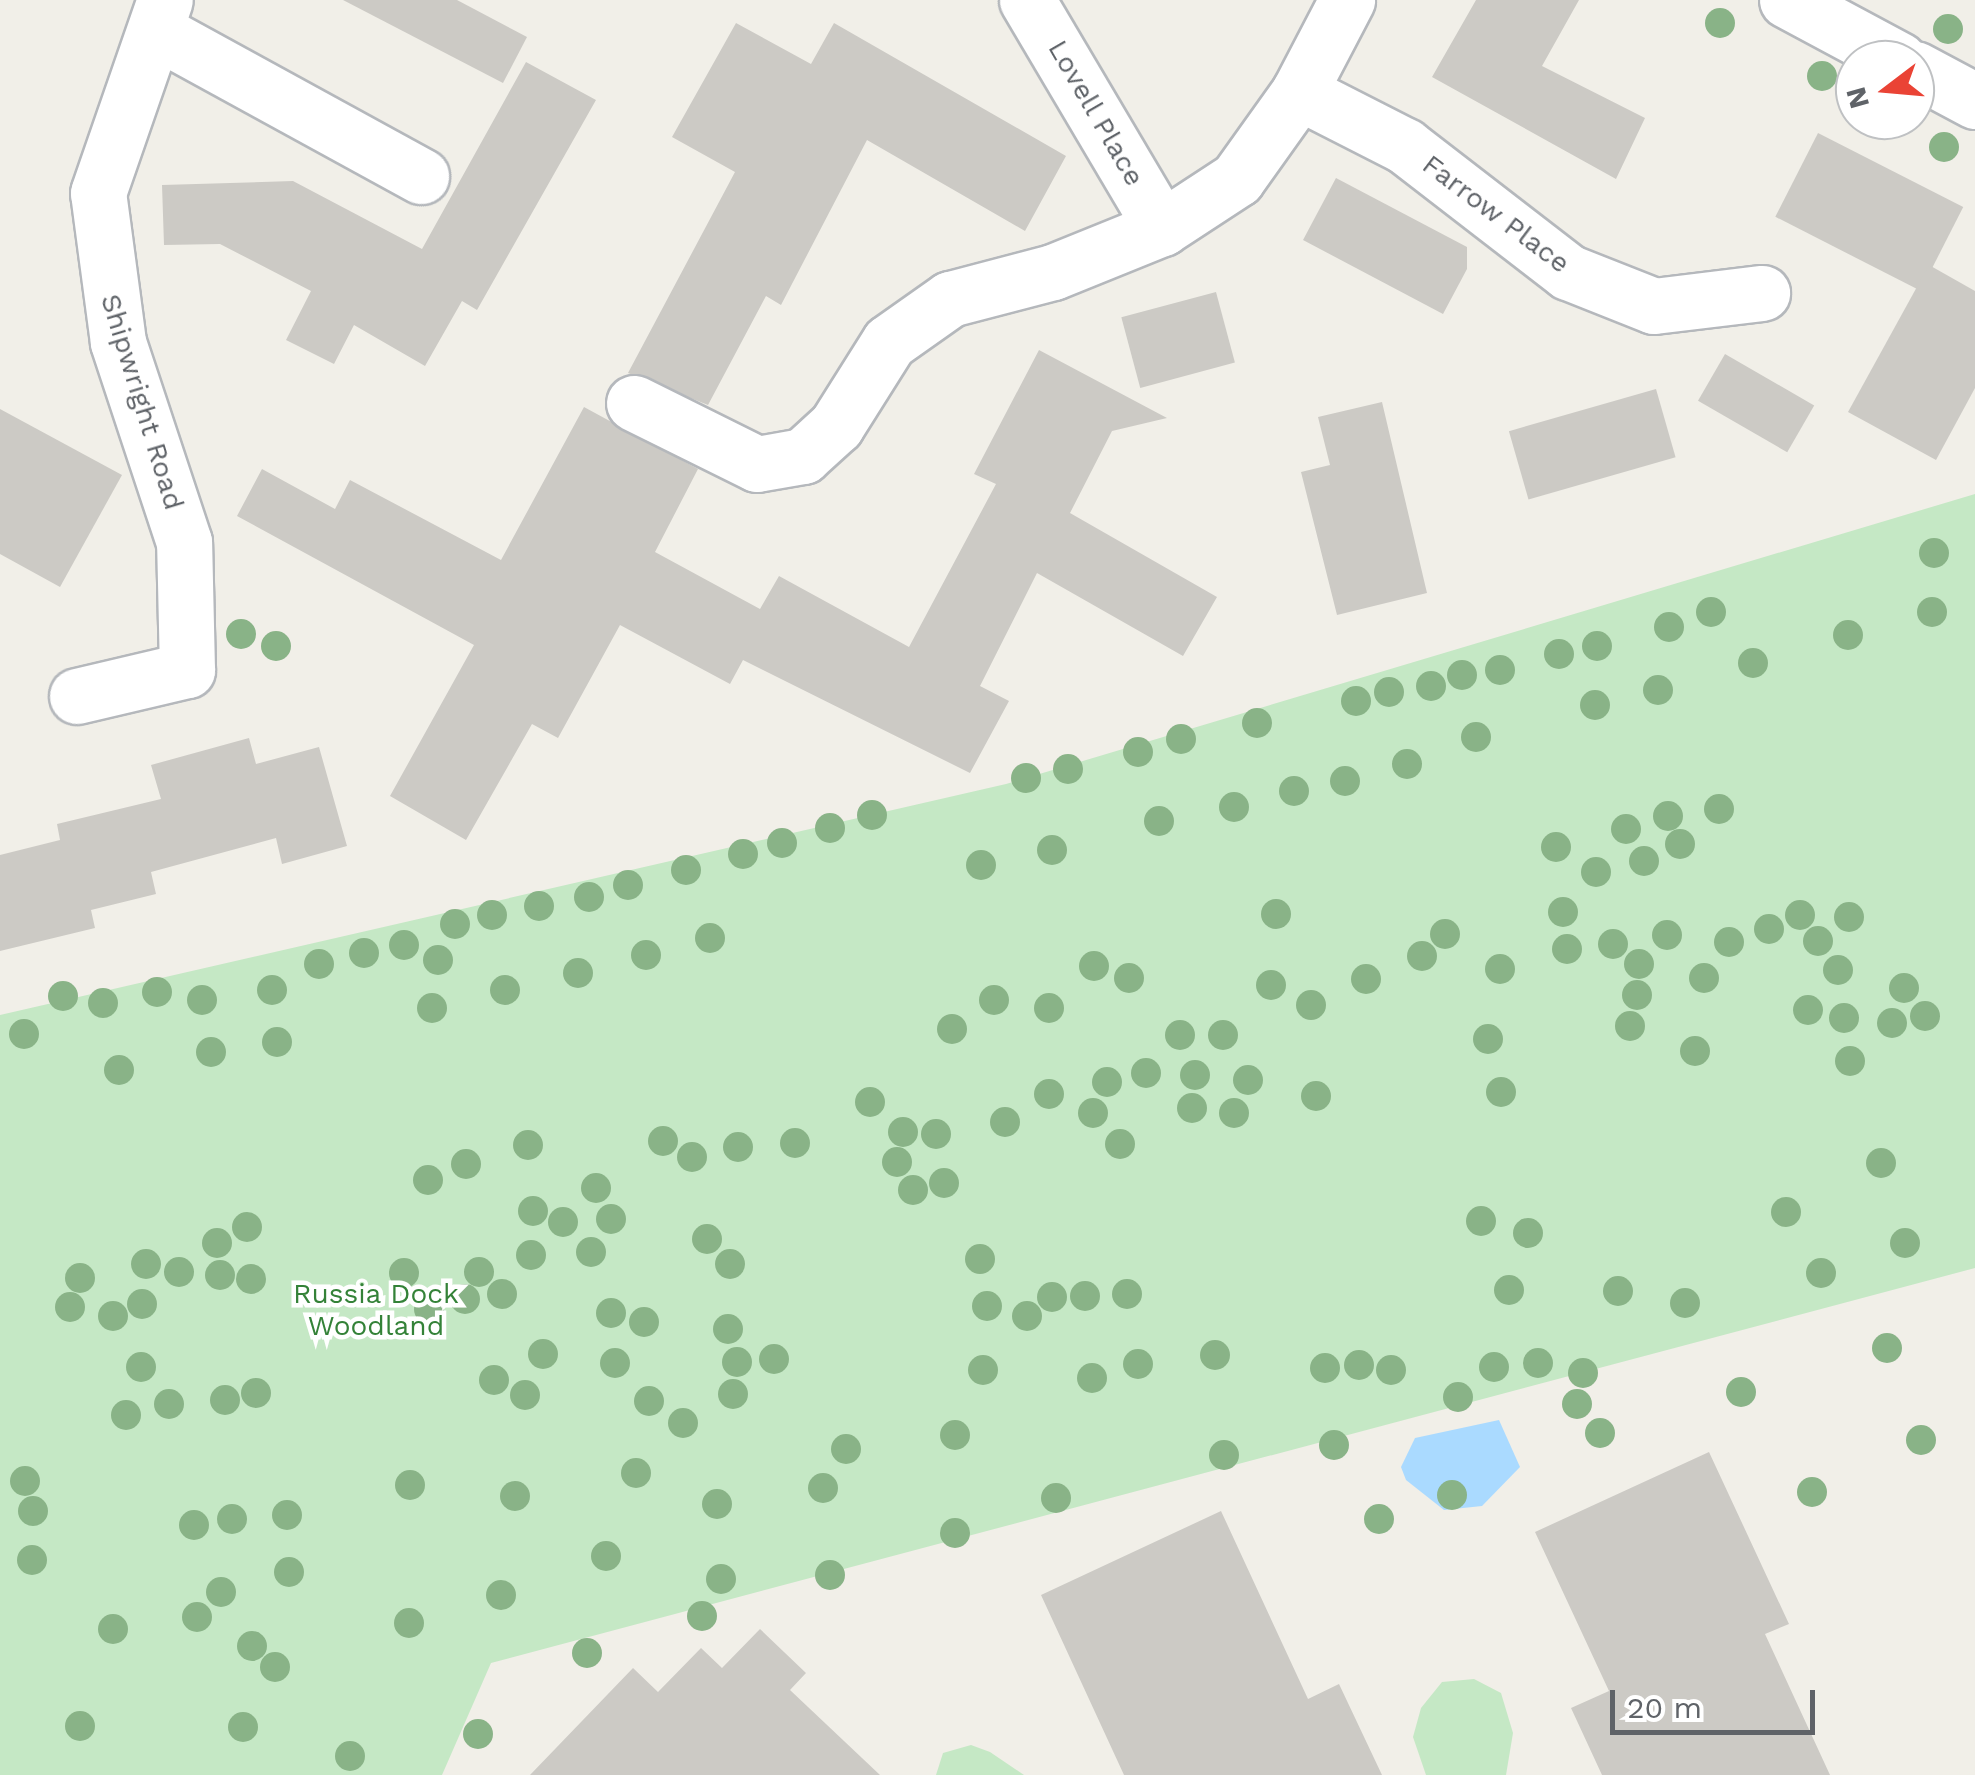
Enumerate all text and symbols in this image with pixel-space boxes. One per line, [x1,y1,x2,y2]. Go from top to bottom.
street label: Lovell Place [1040,34,1152,192]
north arrow [1835,40,1935,140]
text: N [1839,83,1876,112]
street label: Farrow Place [1415,147,1577,281]
street label: Shipwright Road [93,290,191,514]
park label: Russia Dock Woodland [293,1277,459,1343]
scale bar [1615,1670,1820,1732]
text: 20 m [1627,1690,1702,1725]

